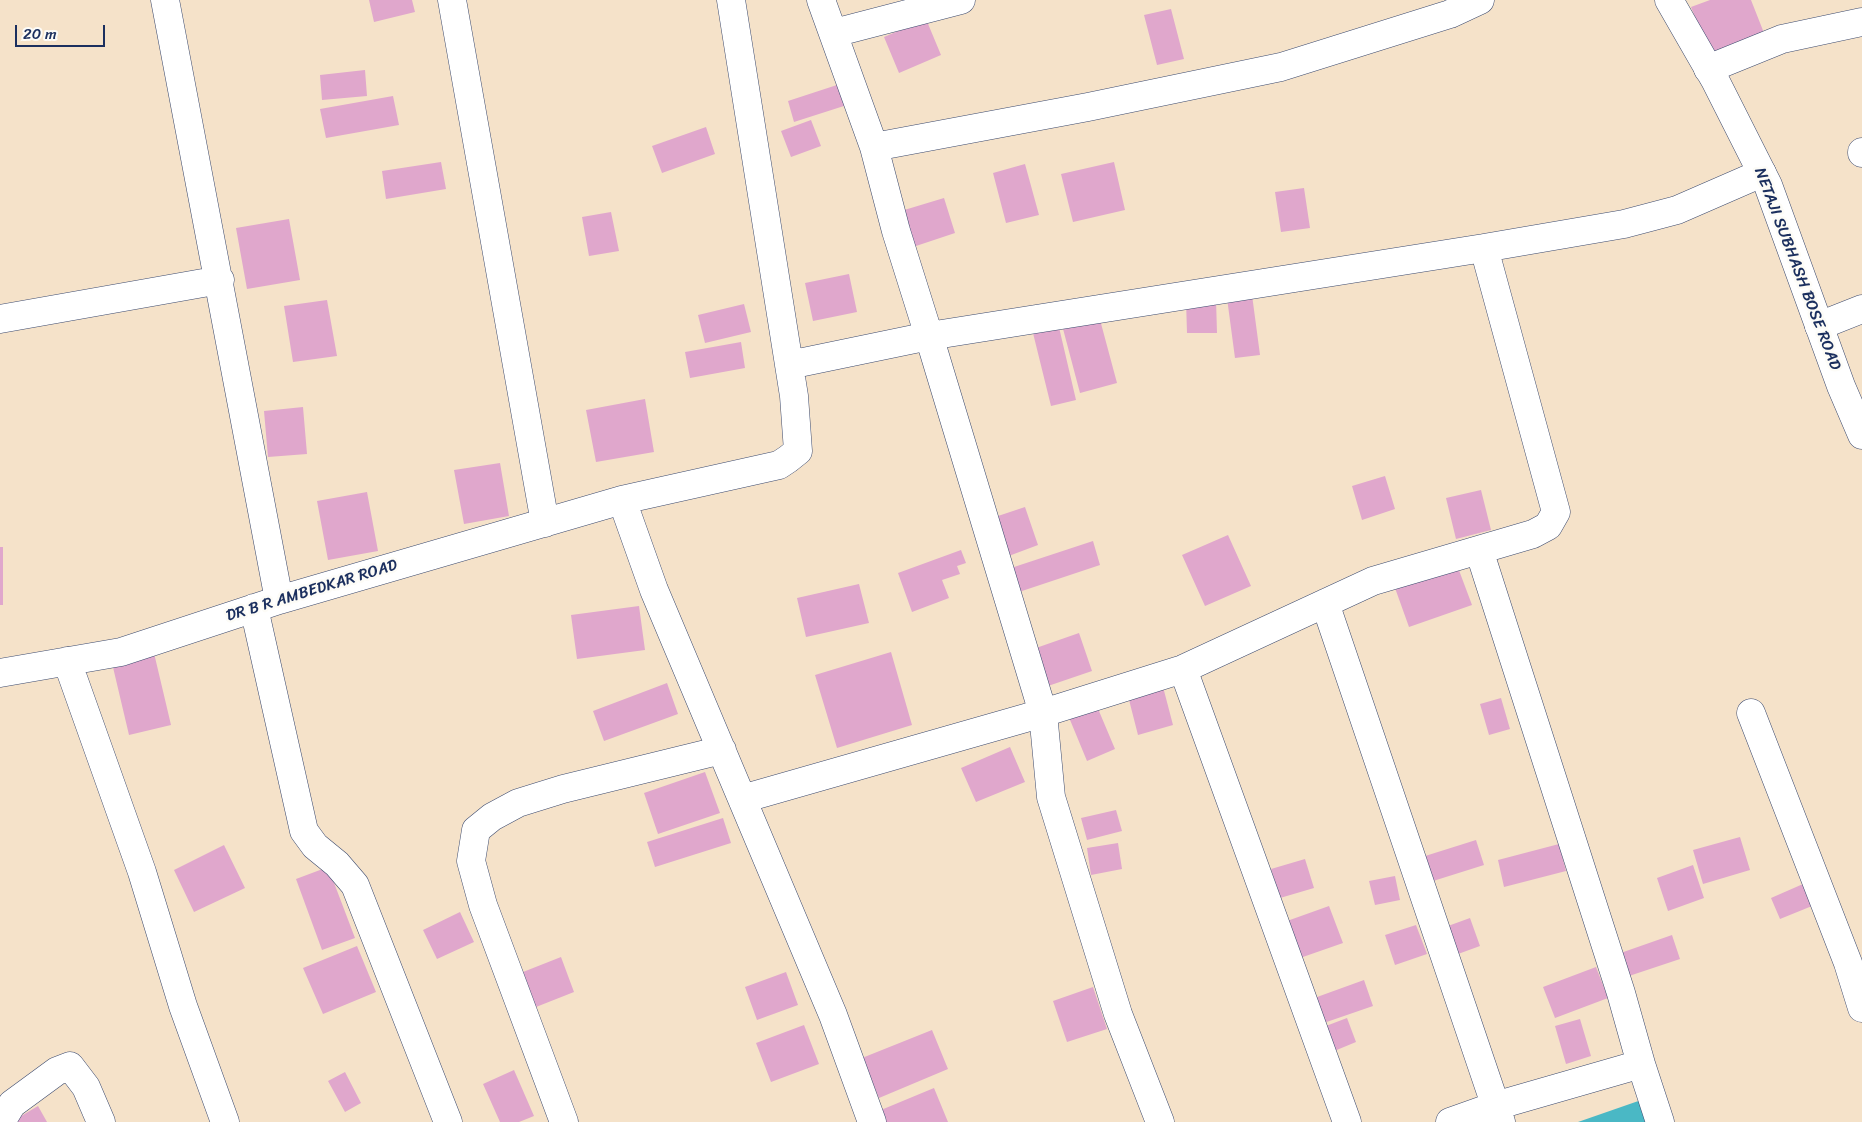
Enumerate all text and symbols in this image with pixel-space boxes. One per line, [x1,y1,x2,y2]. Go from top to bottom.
scale bar [18,15,108,47]
text: 20 m [23,21,57,47]
street label: NETAJI SUBHASH BOSE ROAD [1749,165,1845,373]
street label: DR B R AMBEDKAR ROAD [224,556,400,626]

